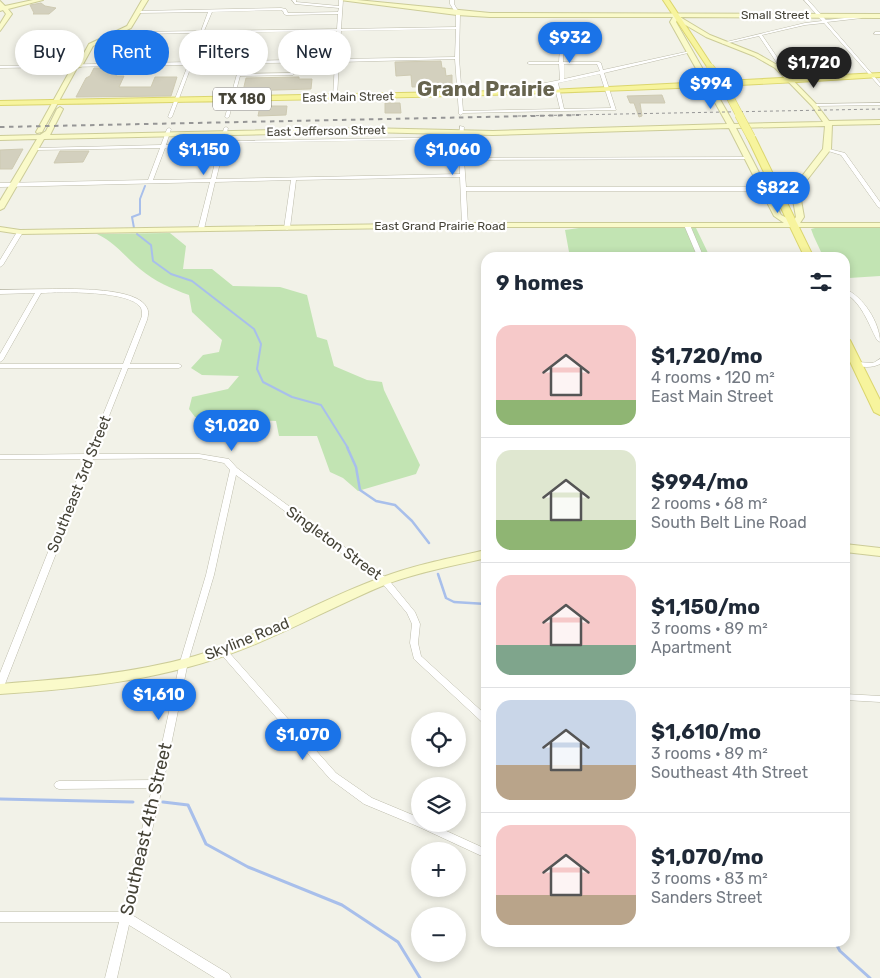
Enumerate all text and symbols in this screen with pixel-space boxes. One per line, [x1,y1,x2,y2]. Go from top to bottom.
street label: Small Street [741,8,809,22]
pin: $932 [540,22,600,64]
text: $932 [549,28,591,47]
chip: Buy [15,30,84,75]
chip: Rent [94,30,169,75]
chip: Filters [179,30,268,75]
chip: New [278,30,351,75]
pin: $1,720 [773,46,855,89]
text: $1,720 [787,53,841,72]
pin: $994 [681,68,741,110]
text: $994 [690,74,732,93]
district label: Grand Prairie [417,76,555,101]
road number: TX 180 [213,88,271,110]
street label: East Main Street [302,89,394,105]
street label: East Jefferson Street [266,123,386,139]
pin: $1,150 [163,134,245,176]
pin: $1,060 [412,134,494,176]
text: $1,150 [178,140,230,159]
text: $1,060 [425,140,481,159]
pin: $822 [748,172,808,214]
text: $822 [757,178,799,197]
street label: East Grand Prairie Road [374,219,506,233]
icon: filters [807,268,835,296]
text: 9 homes [496,270,584,295]
text: $1,720/mo [651,343,762,368]
icon: home [536,345,596,405]
text: 4 rooms · 120 m² [651,368,775,387]
text: East Main Street [651,387,773,406]
pin: $1,020 [191,410,273,452]
street label: Southeast 3rd Street [43,413,115,555]
text: $1,020 [204,416,260,435]
text: $994/mo [651,469,748,494]
icon: home [536,470,596,530]
text: 2 rooms · 68 m² [651,494,768,513]
street label: Singleton Street [283,502,385,584]
text: South Belt Line Road [651,513,807,532]
text: $1,150/mo [651,594,760,619]
icon: home [536,595,596,655]
street label: Skyline Road [202,614,292,664]
text: 3 rooms · 89 m² [651,619,768,638]
text: Apartment [651,638,731,657]
pin: $1,610 [118,678,200,721]
text: $1,610 [133,685,185,704]
map controls [411,712,466,962]
button: locate [411,712,466,767]
pin: $1,070 [262,718,344,761]
text: $1,610/mo [651,719,761,744]
icon: home [536,720,596,780]
text: $1,070 [276,725,330,744]
street label: Southeast 4th Street [115,740,177,918]
text: 3 rooms · 89 m² [651,744,768,763]
text: Southeast 4th Street [651,763,808,782]
button: layers [411,777,466,832]
button: + [411,842,466,897]
text: $1,070/mo [651,844,764,869]
icon: home [536,845,596,905]
text: 3 rooms · 83 m² [651,869,768,888]
text: Sanders Street [651,888,762,907]
button: − [411,907,466,962]

